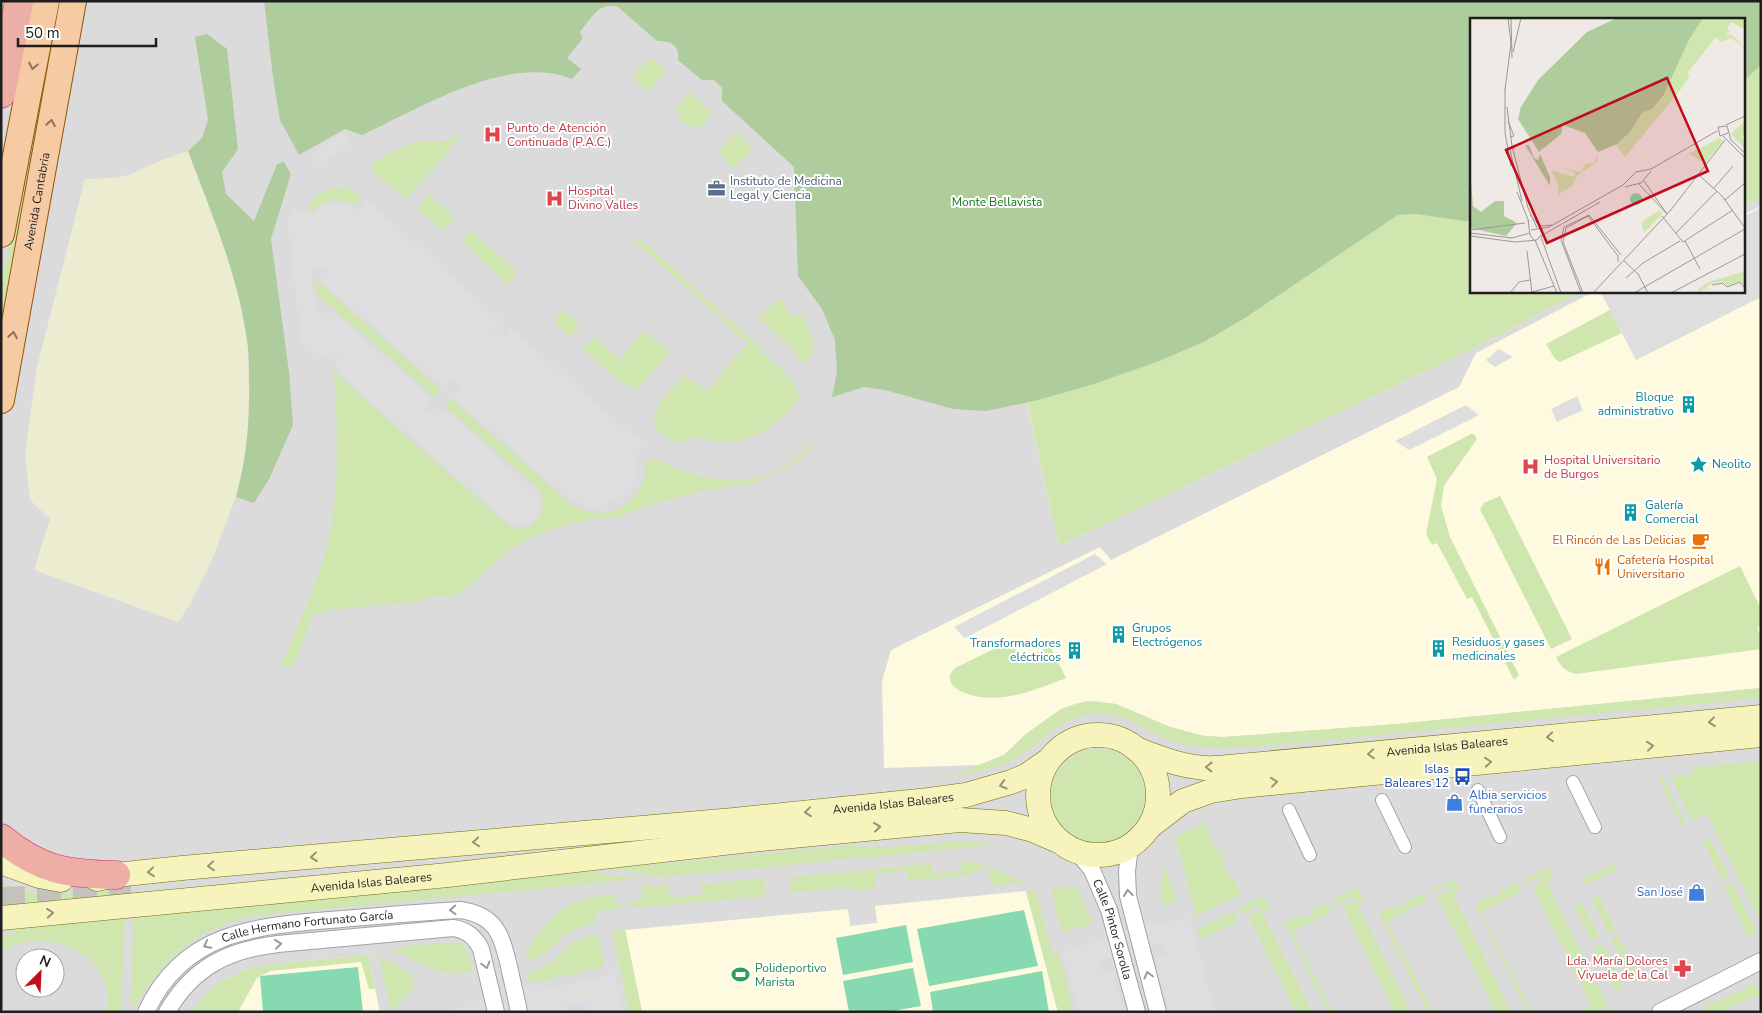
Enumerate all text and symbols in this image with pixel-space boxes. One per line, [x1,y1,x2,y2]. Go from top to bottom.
scale bar [18,15,155,47]
inset map [1470,18,1744,292]
text: 50 m [25,23,60,43]
one-way arrow [28,62,38,71]
one-way arrow [46,119,56,128]
place label: Punto de Atención Continuada (P.A.C.) [507,120,611,150]
hospital icon: Punto de Atención Continuada (P.A.C.) [483,125,503,145]
street label: Avenida Cantabria [20,151,54,251]
place label: Instituto de Medicina Legal y Ciencia [730,173,842,203]
office icon: Instituto de Medicina Legal y Ciencia [706,178,726,198]
place label: Hospital Divino Valles [568,183,639,213]
hospital icon: Hospital Divino Valles [544,188,564,208]
park label: Monte Bellavista [952,194,1042,210]
one-way arrow [7,330,18,339]
place label: Bloque administrativo [1598,389,1674,419]
building icon: Bloque administrativo [1678,394,1698,414]
place label: Hospital Universitario de Burgos [1544,452,1661,482]
place icon: Neolito [1688,454,1708,474]
place label: Neolito [1712,456,1751,472]
hospital icon: Hospital Universitario de Burgos [1520,457,1540,477]
place label: Galería Comercial [1645,497,1699,527]
building icon: Galería Comercial [1621,502,1641,522]
cafe icon: El Rincón de Las Delicias [1690,530,1710,550]
place label: El Rincón de Las Delicias [1552,532,1686,548]
place label: Cafetería Hospital Universitario [1617,552,1714,582]
restaurant icon: Cafetería Hospital Universitario [1593,557,1613,577]
place label: Grupos Electrógenos [1132,620,1202,650]
building icon: Grupos Electrógenos [1108,625,1128,645]
place label: Residuos y gases medicinales [1452,634,1545,664]
place label: Transformadores eléctricos [970,635,1061,665]
building icon: Residuos y gases medicinales [1428,639,1448,659]
building icon: Transformadores eléctricos [1065,640,1085,660]
one-way arrow [1708,716,1716,727]
one-way arrow [1546,731,1554,742]
street label: Avenida Islas Baleares [1386,733,1509,760]
one-way arrow [1646,741,1654,752]
one-way arrow [1367,748,1375,759]
one-way arrow [1485,757,1493,768]
place label: Islas Baleares 12 [1384,761,1449,791]
one-way arrow [1205,762,1213,772]
bus stop icon: Islas Baleares 12 [1453,766,1473,786]
one-way arrow [1271,777,1279,788]
one-way arrow [1000,779,1008,789]
place label: Albia servicios funerarios [1469,787,1547,817]
street label: Avenida Islas Baleares [832,789,955,818]
shop icon: Albia servicios funerarios [1445,792,1465,812]
one-way arrow [804,806,812,817]
one-way arrow [873,822,881,833]
one-way arrow [471,836,479,847]
one-way arrow [310,851,318,862]
one-way arrow [207,860,215,871]
one-way arrow [147,866,155,877]
street label: Avenida Islas Baleares [310,869,433,896]
street label: Calle Pintor Sorolla [1089,877,1136,981]
shop icon: San José [1687,882,1707,902]
place label: San José [1637,884,1683,900]
one-way arrow [1123,888,1134,896]
one-way arrow [449,905,456,915]
street label: Calle Hermano Fortunato García [219,907,394,946]
one-way arrow [46,908,54,919]
one-way arrow [203,939,212,949]
one-way arrow [275,939,283,950]
north arrow [15,948,65,998]
text: N [36,951,54,972]
place label: Lda. María Dolores Viyuela de la Cal [1567,953,1668,983]
pharmacy icon: Lda. María Dolores Viyuela de la Cal [1672,958,1692,978]
one-way arrow [480,960,490,969]
place label: Polideportivo Marista [755,960,827,990]
sports icon: Polideportivo Marista [731,965,751,985]
one-way arrow [1143,970,1154,979]

